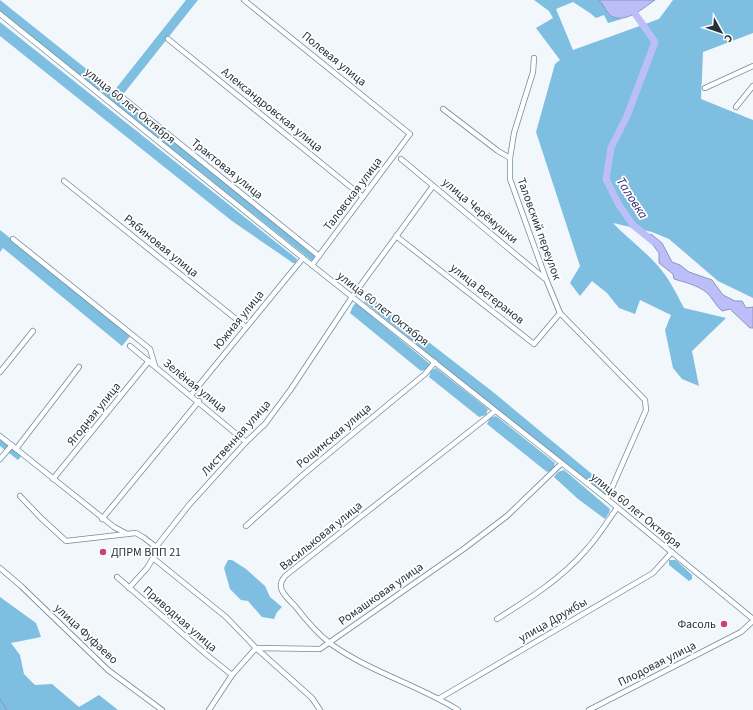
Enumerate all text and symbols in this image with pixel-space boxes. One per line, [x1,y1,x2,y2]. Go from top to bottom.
north arrow [701,12,741,52]
street label: Полевая улица [298,28,370,90]
text: С [720,31,736,46]
street label: улица 60 лет Октября [81,64,179,148]
street label: Александровская улица [218,64,326,156]
street label: Трактовая улица [187,135,267,203]
street label: Таловская улица [320,154,386,234]
street label: улица Черёмушки [438,174,522,248]
water label: Таловка [612,174,652,222]
street label: Таловский переулок [513,176,565,282]
street label: Рябиновая улица [120,211,202,281]
street label: улица Ветеранов [446,260,528,328]
street label: улица 60 лет Октября [333,268,433,350]
street label: Южная улица [210,287,268,353]
street label: Зелёная улица [159,355,231,417]
street label: Ягодная улица [63,379,125,449]
street label: Лиственная улица [197,396,275,480]
street label: Рощинская улица [293,400,375,472]
street label: улица 60 лет Октября [587,469,685,553]
street label: Васильковая улица [276,497,366,575]
place label: ДПРМ ВПП 21 [111,544,181,561]
marker: ДПРМ ВПП 21 [98,547,108,557]
street label: Ромашковая улица [335,558,427,630]
street label: Приводная улица [139,582,221,656]
street label: улица Дружбы [516,593,590,647]
street label: улица Фуфаево [50,600,122,668]
place label: Фасоль [677,616,716,633]
marker: Фасоль [719,619,729,629]
street label: Плодовая улица [615,637,699,691]

